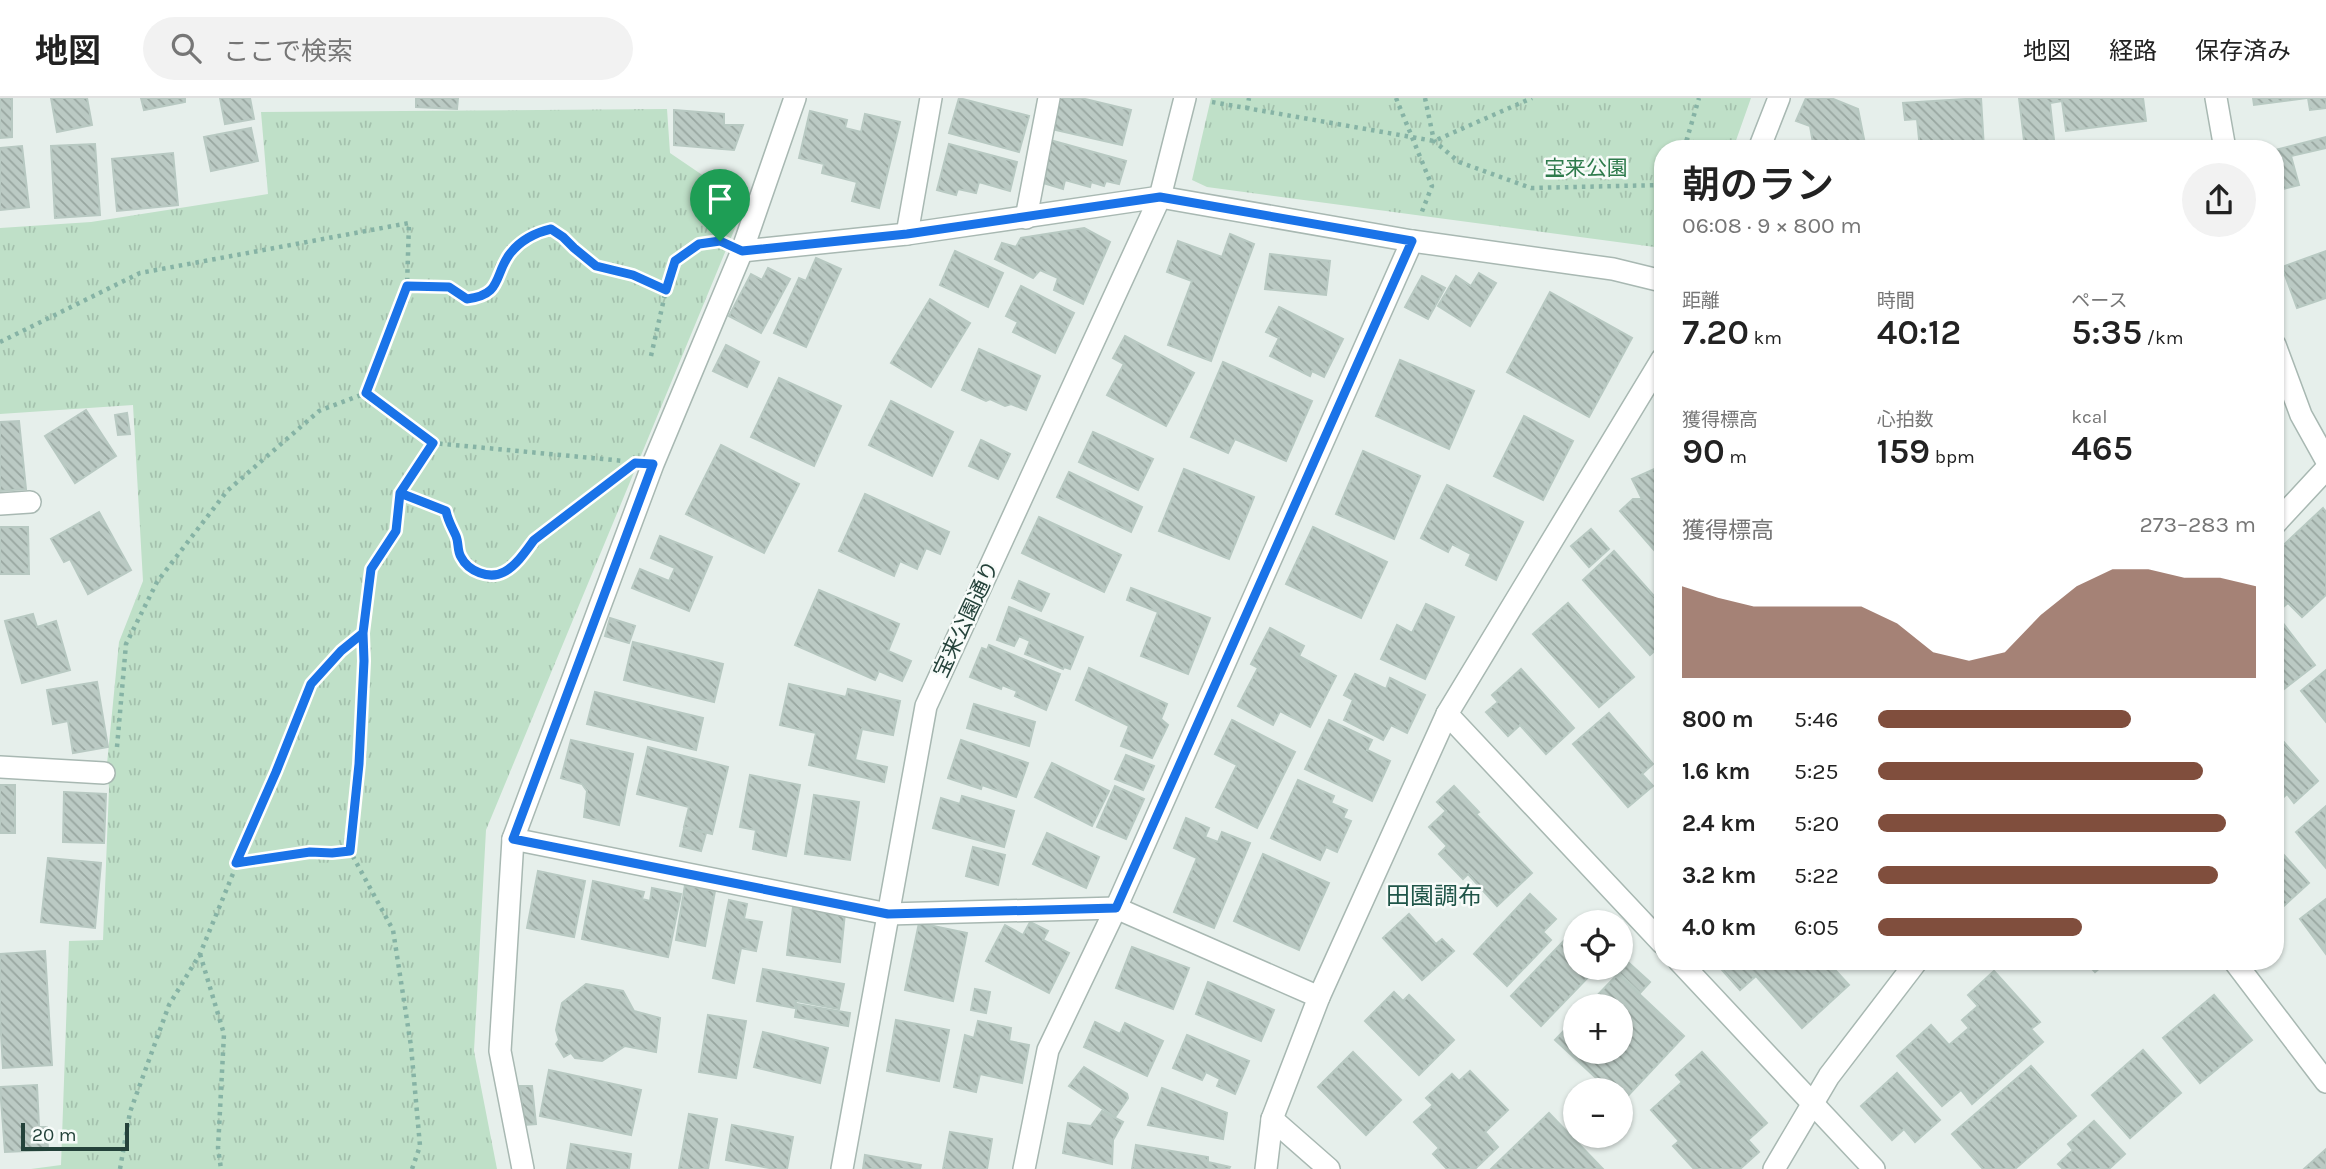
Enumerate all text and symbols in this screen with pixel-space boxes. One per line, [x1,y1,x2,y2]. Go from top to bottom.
search box [143,17,633,80]
icon: search [167,29,205,67]
text: 地図 [35,32,101,70]
text: ここで検索 [223,36,353,67]
text: 地図 [2023,37,2071,65]
text: 経路 [2109,37,2157,65]
text: 保存済み [2195,37,2291,65]
park label: 宝来公園 [1544,156,1628,180]
text: 朝のラン [1682,163,1834,208]
button: share [2182,163,2256,237]
pin [690,169,750,241]
icon: arrive [701,180,739,218]
text: 06:08 · 9 × 800 m [1682,212,1862,239]
text: 距離 [1682,290,1720,312]
text: 時間 [1877,290,1915,312]
text: ペース [2071,290,2127,312]
text: 7.20 [1682,312,1749,353]
text: 40:12 [1877,312,1961,353]
text: 5:35 [2071,312,2142,353]
text: km [1749,327,1782,349]
text: /km [2142,327,2183,349]
text: kcal [2071,406,2108,428]
text: 獲得標高 [1682,409,1758,431]
text: 心拍数 [1877,409,1934,431]
text: 465 [2071,428,2133,469]
text: 90 [1682,431,1725,472]
text: 159 [1877,431,1930,472]
text: m [1725,446,1747,468]
text: bpm [1930,446,1975,468]
text: 273–283 m [2139,511,2256,538]
text: 獲得標高 [1682,517,1774,544]
street label: 宝来公園通り [928,557,1004,681]
text: 800 m [1682,706,1754,733]
text: 5:46 [1794,706,1838,733]
text: 1.6 km [1682,758,1750,785]
text: 5:25 [1794,758,1839,785]
text: 2.4 km [1682,810,1756,837]
text: 5:20 [1794,810,1839,837]
text: 3.2 km [1682,862,1756,889]
text: 5:22 [1794,862,1839,889]
district label: 田園調布 [1386,882,1482,910]
map controls [1563,910,1633,1148]
button: locate [1563,910,1633,980]
text: 4.0 km [1682,914,1756,941]
text: 6:05 [1794,914,1839,941]
button: + [1563,994,1633,1064]
button: − [1563,1078,1633,1148]
scale bar [21,1120,130,1152]
text: 20 m [32,1124,77,1146]

